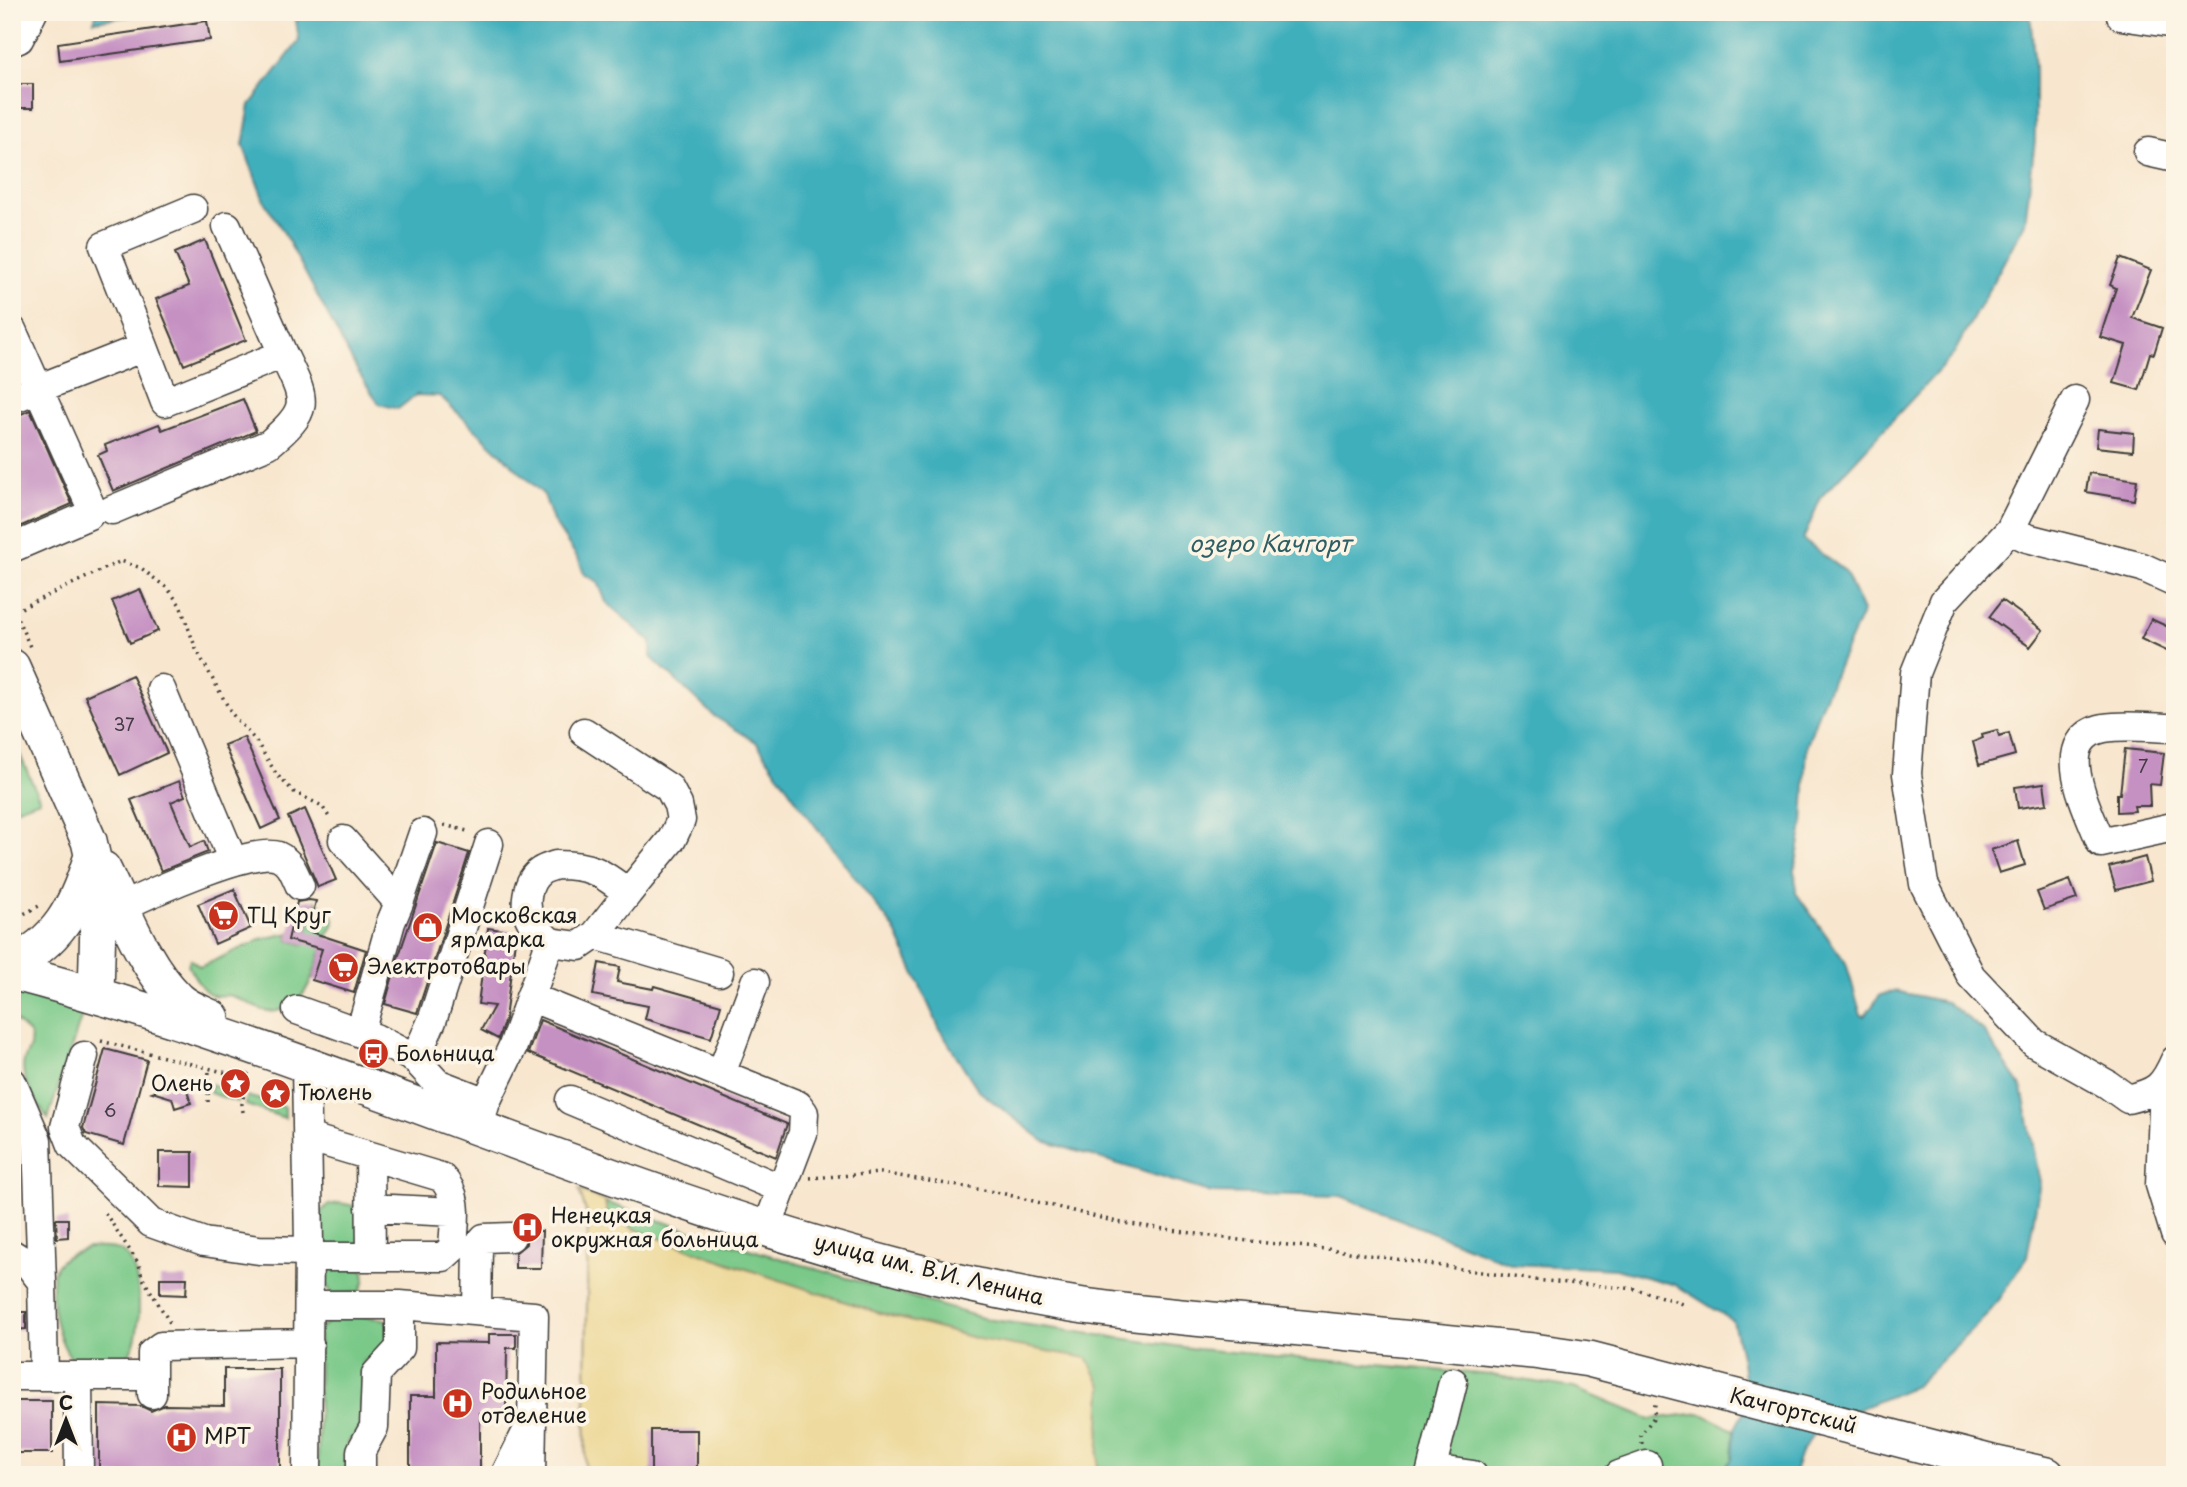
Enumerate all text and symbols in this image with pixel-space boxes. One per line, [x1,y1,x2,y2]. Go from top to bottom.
water label: озеро Качгорт [1189,525,1354,560]
house number: 37 [113,710,135,737]
house number: 7 [2138,752,2148,779]
place label: ТЦ Круг [247,898,331,930]
place label: Московская ярмарка [451,898,578,954]
supermarket icon: ТЦ Круг [207,899,241,933]
shop icon: Московская ярмарка [411,911,445,945]
place label: Электротовары [367,949,526,981]
supermarket icon: Электротовары [327,950,361,984]
place label: Больница [396,1036,495,1068]
bus stop icon: Больница [356,1037,390,1071]
place label: Олень [151,1066,213,1098]
place icon: Олень [219,1067,253,1101]
place label: Тюлень [298,1075,372,1107]
place icon: Тюлень [258,1076,292,1110]
house number: 6 [104,1096,116,1123]
place label: Ненецкая окружная больница [551,1198,759,1254]
hospital icon: Ненецкая окружная больница [511,1211,545,1245]
street label: улица им. В.И. Ленина [811,1224,1048,1312]
place label: Родильное отделение [481,1374,587,1430]
street label: Качгортский [1727,1378,1860,1440]
north arrow [32,1386,102,1456]
hospital icon: Родильное отделение [441,1387,475,1421]
text: С [59,1388,73,1416]
place label: МРТ [204,1419,251,1451]
hospital icon: МРТ [164,1420,198,1454]

